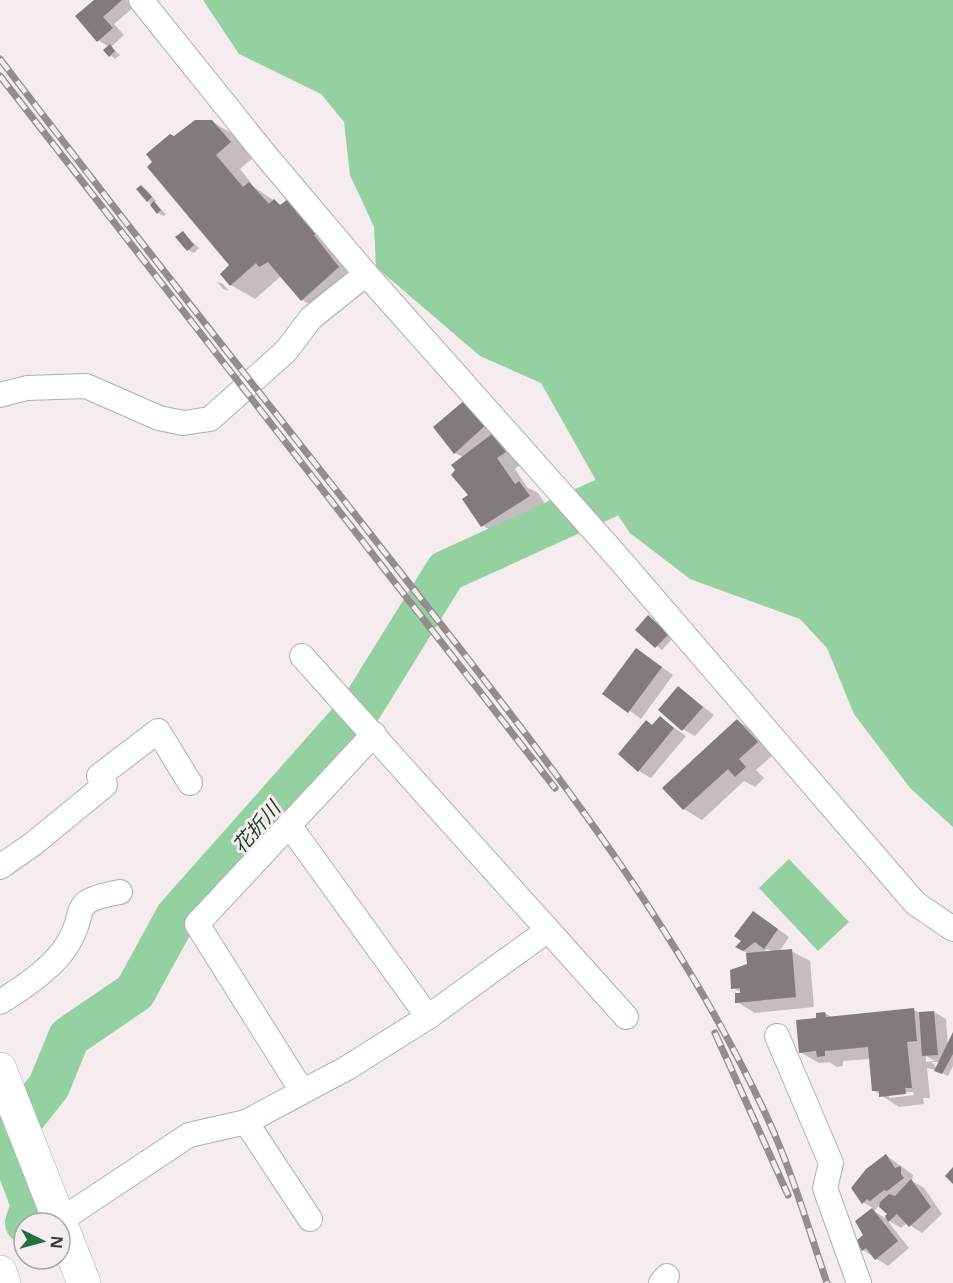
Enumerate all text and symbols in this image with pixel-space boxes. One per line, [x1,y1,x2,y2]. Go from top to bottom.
water label: 花折川 [226,794,287,858]
north arrow [12,1211,72,1271]
text: N [45,1235,68,1250]

